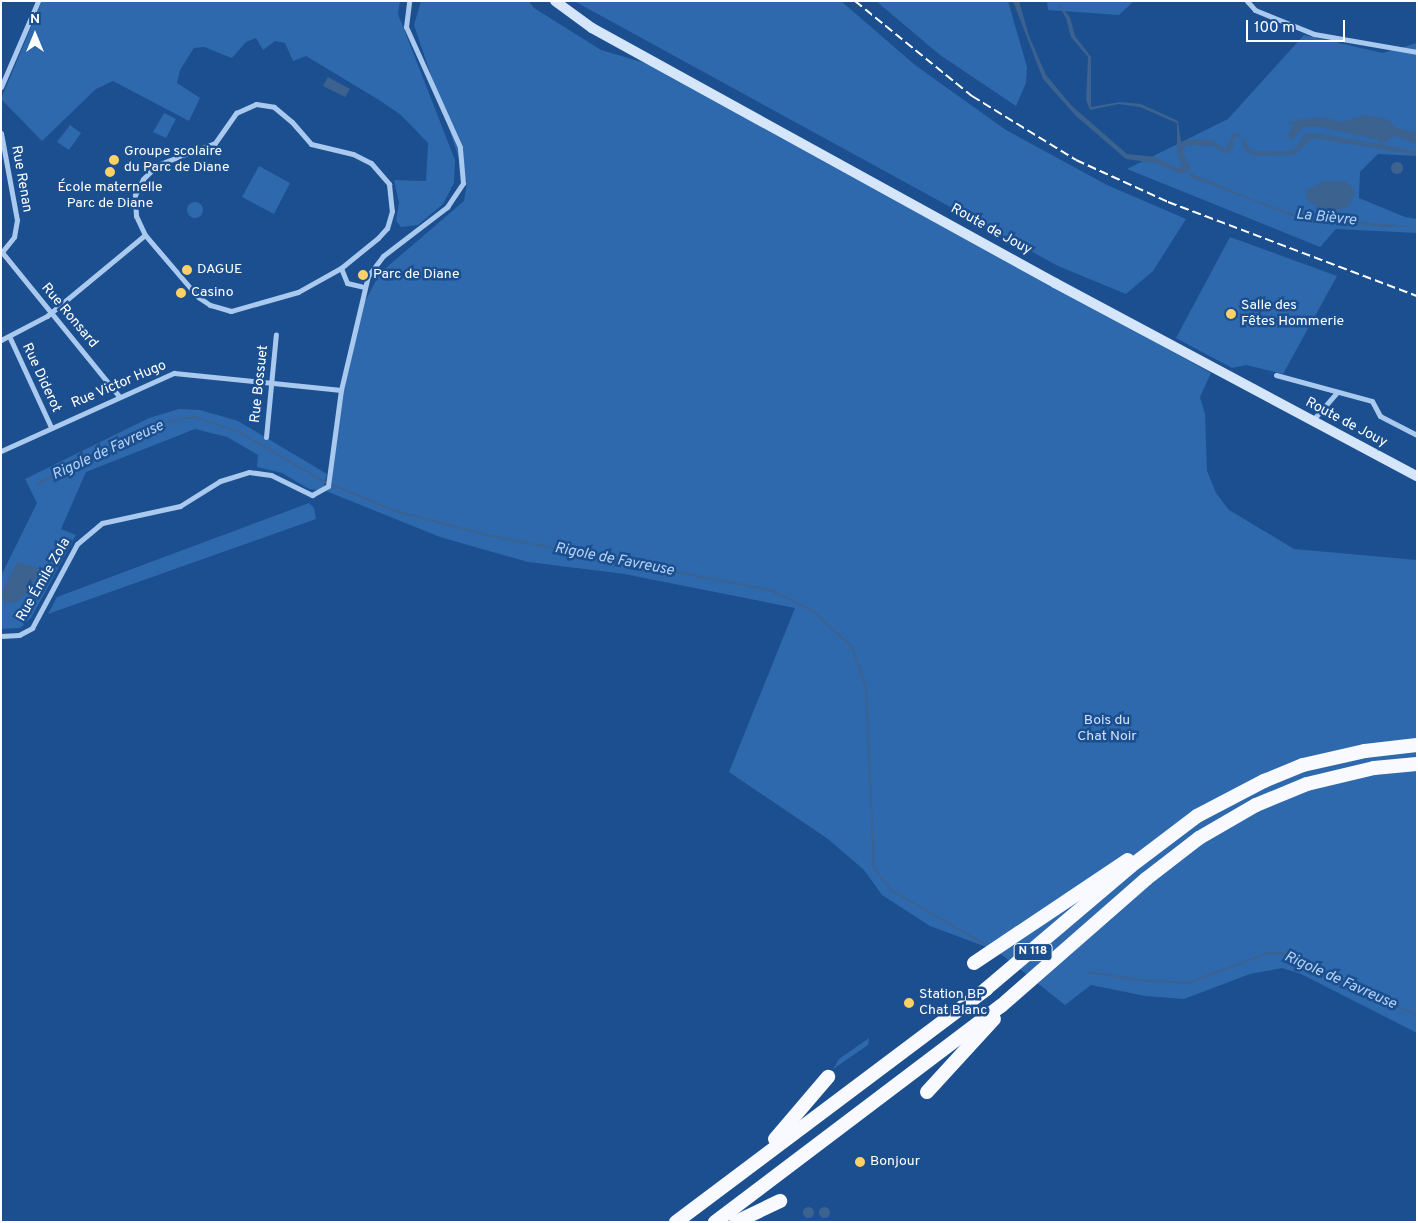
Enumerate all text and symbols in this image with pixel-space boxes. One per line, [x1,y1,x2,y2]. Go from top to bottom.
north arrow [10,10,60,60]
scale bar [1248,10,1347,42]
text: N [30,11,40,28]
text: 100 m [1254,19,1295,38]
street label: Rue Renan [7,144,35,214]
place label: Groupe scolaire du Parc de Diane [124,144,229,176]
marker: Groupe scolaire du Parc de Diane [108,154,120,166]
marker: École maternelle Parc de Diane [104,166,116,178]
place label: École maternelle Parc de Diane [57,180,163,212]
street label: Route de Jouy [947,201,1035,259]
water label: La Bièvre [1295,206,1357,230]
place label: DAGUE [197,262,242,278]
marker: DAGUE [181,264,193,276]
place label: Parc de Diane [373,267,459,283]
marker: Parc de Diane [357,269,369,281]
street label: Rue Ronsard [37,280,101,352]
place label: Casino [191,285,233,301]
marker: Casino [175,287,187,299]
place label: Salle des Fêtes Hommerie [1241,298,1344,331]
marker: Salle des Fêtes Hommerie [1225,308,1237,320]
street label: Rue Diderot [18,341,64,415]
street label: Rue Bossuet [248,344,272,424]
street label: Rue Victor Hugo [69,357,169,413]
street label: Route de Jouy [1302,394,1390,452]
water label: Rigole de Favreuse [49,417,167,485]
street label: Rue Émile Zola [13,535,75,625]
water label: Rigole de Favreuse [553,540,675,580]
park label: Bois du Chat Noir [1077,713,1137,746]
road number: N 118 [1013,942,1053,962]
water label: Rigole de Favreuse [1281,948,1399,1014]
place label: Station BP Chat Blanc [919,987,987,1020]
marker: Station BP Chat Blanc [903,997,915,1009]
place label: Bonjour [870,1154,920,1170]
marker: Bonjour [854,1156,866,1168]

